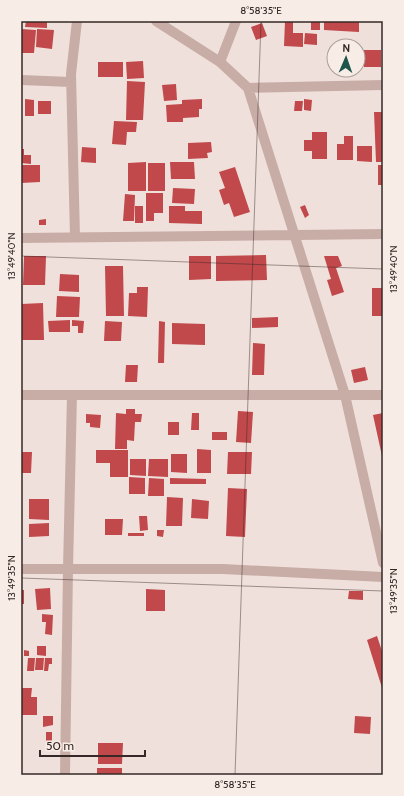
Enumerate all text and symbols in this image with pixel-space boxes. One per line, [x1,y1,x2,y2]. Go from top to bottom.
text: 8°58'35"E [240,4,282,17]
north arrow [326,38,366,78]
text: N [342,41,350,55]
text: 13°49'40"N [5,232,18,280]
text: 13°49'40"N [387,245,400,293]
text: 13°49'35"N [5,555,18,601]
text: 13°49'35"N [387,568,400,614]
scale bar [40,732,145,758]
text: 50 m [46,738,74,753]
text: 8°58'35"E [214,778,256,791]

